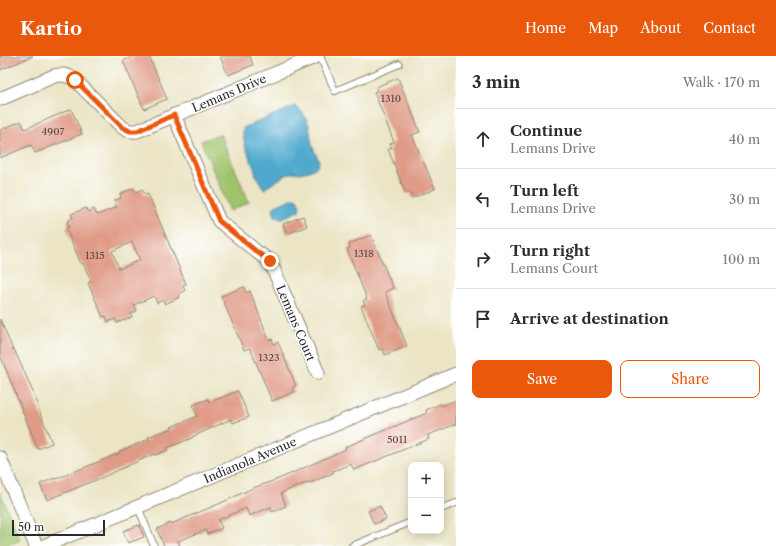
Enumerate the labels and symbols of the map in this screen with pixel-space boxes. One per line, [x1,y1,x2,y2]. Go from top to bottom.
route start [66,71,84,89]
street label: Lemans Drive [190,71,269,115]
house number: 1310 [381,92,401,105]
house number: 4907 [42,125,65,138]
house number: 1318 [354,247,374,260]
house number: 1315 [85,249,105,262]
route end [261,252,279,270]
street label: Lemans Court [273,283,319,364]
house number: 1323 [259,351,279,364]
house number: 5011 [387,433,408,446]
street label: Indianola Avenue [201,434,299,486]
scale bar [12,518,105,537]

